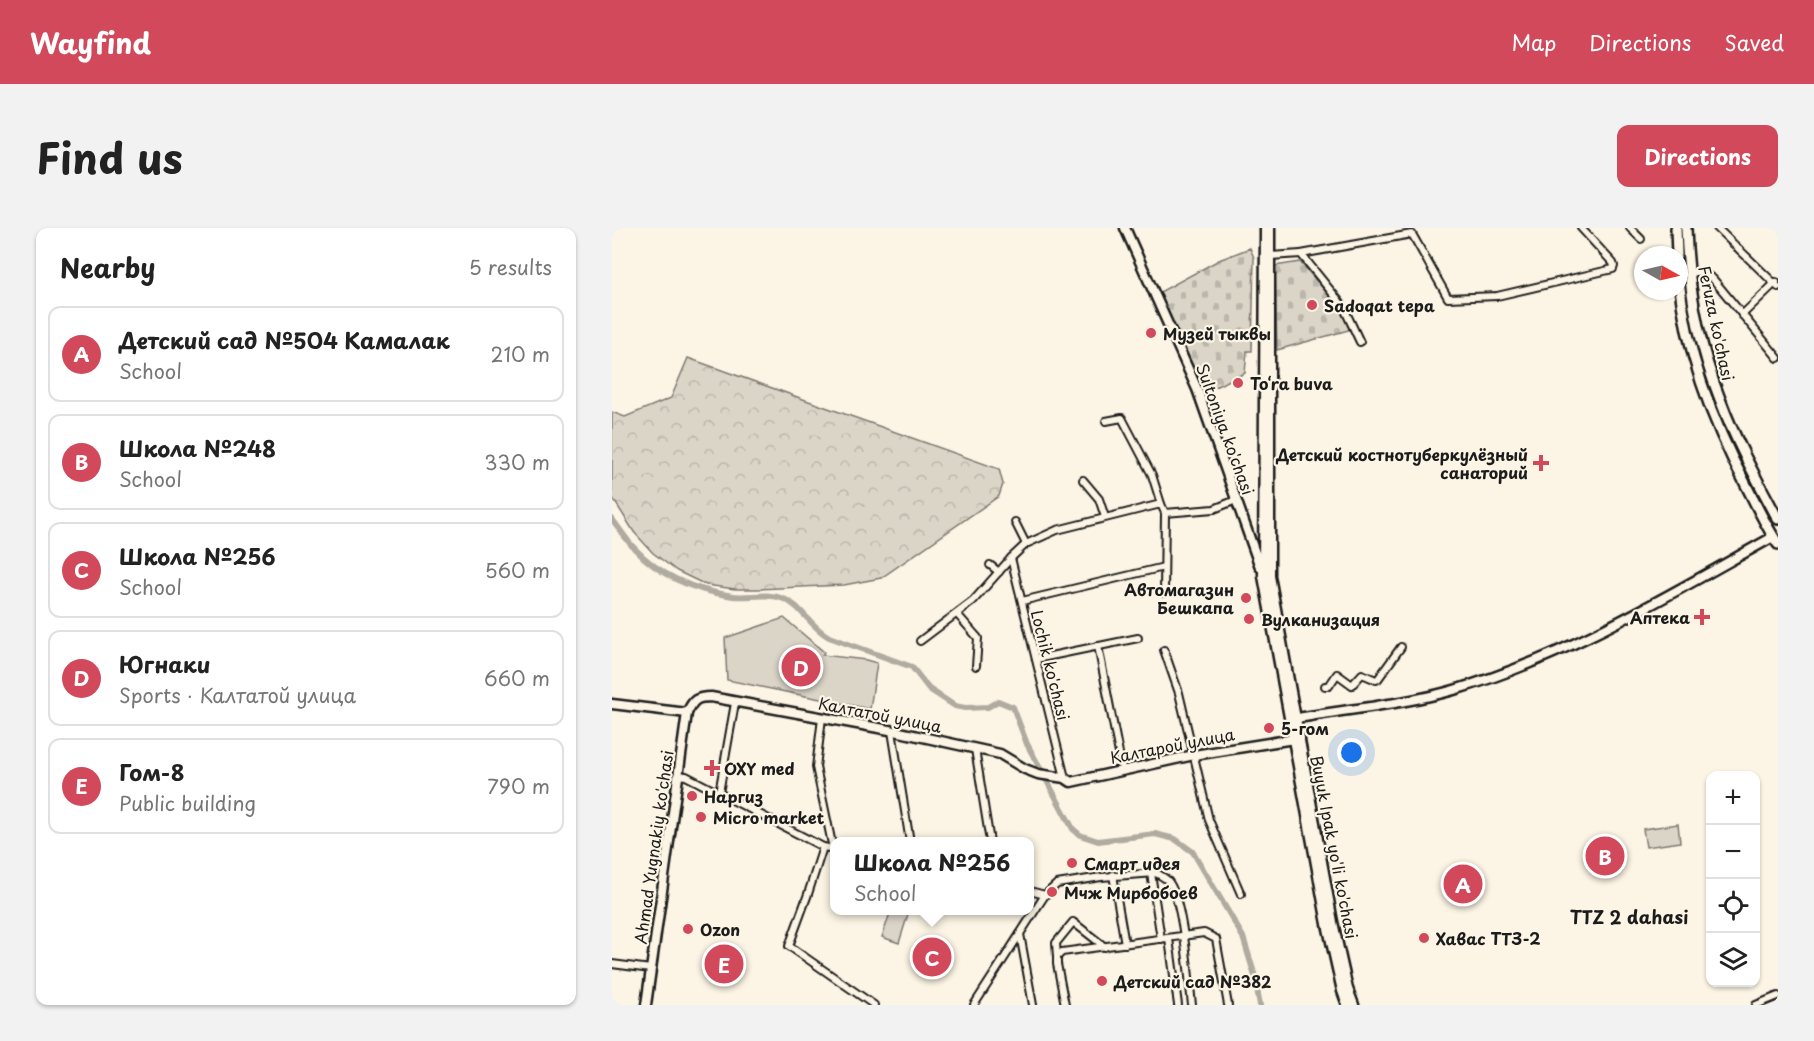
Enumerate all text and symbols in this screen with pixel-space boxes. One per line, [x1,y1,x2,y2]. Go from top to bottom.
text: Wayfind [30,21,151,64]
text: Map [1511,26,1556,58]
text: Directions [1589,26,1691,58]
text: Saved [1724,26,1784,58]
text: Find us [36,125,183,188]
button: Directions [1617,125,1778,187]
north arrow [1634,246,1688,300]
text: Nearby [60,248,155,287]
text: 5 results [469,252,552,282]
street label: Feruza ko'chasi [1693,263,1741,383]
place label: Sadoqat tepa [1324,293,1435,317]
marker: Sadoqat tepa [1305,298,1319,312]
place label: Музей тыквы [1163,321,1271,345]
text: Детский сад №504 Камалак [119,323,450,356]
marker: Музей тыквы [1144,326,1158,340]
text: A [74,339,89,369]
text: 210 m [491,339,550,369]
text: School [119,356,182,386]
street label: Sultoniya ko'chasi [1191,360,1261,498]
place label: To‘ra buva [1250,371,1333,395]
marker: To‘ra buva [1231,376,1245,390]
text: Школа №248 [119,431,276,464]
place label: Детский костнотуберкулёзный санаторий [1275,442,1528,484]
text: B [75,447,88,477]
text: 330 m [484,447,550,477]
marker: Детский костнотуберкулёзный санаторий [1532,454,1550,472]
text: School [119,464,182,494]
text: Школа №256 [119,539,276,572]
text: C [74,555,89,585]
text: 560 m [485,555,550,585]
text: School [119,572,182,602]
place label: Автомагазин Бешкапа [1124,577,1234,619]
marker: Автомагазин Бешкапа [1239,591,1253,605]
place label: Аптека [1630,605,1690,629]
street label: Lochik ko'chasi [1026,607,1076,723]
place label: Вулканизация [1261,607,1380,631]
marker: Аптека [1695,610,1709,624]
marker: Вулканизация [1242,612,1256,626]
pin: D [782,644,820,690]
text: Югнаки [119,647,211,680]
text: D [74,663,89,693]
text: 660 m [484,663,550,693]
text: Sports · Калтатой улица [119,680,356,710]
street label: Калтатой улица [816,690,944,738]
place label: 5-гом [1281,716,1329,740]
street label: Калтарой улица [1108,721,1236,769]
marker: 5-гом [1262,721,1276,735]
your location [1337,738,1366,767]
street label: Ahmad Yugnakiy ko'chasi [628,749,678,945]
street label: Buyuk Ipak yo'li ko'chasi [1305,753,1365,941]
text: Гом-8 [119,755,185,788]
place label: OXY med [724,756,794,780]
marker: OXY med [705,761,719,775]
text: E [75,771,88,801]
text: 790 m [487,771,550,801]
map controls [1706,771,1760,987]
button: + [1706,771,1760,825]
place label: Наргиз [704,784,763,808]
text: Public building [119,788,256,818]
marker: Наргиз [685,789,699,803]
place label: Micro market [713,805,825,829]
marker: Micro market [694,810,708,824]
button: − [1706,825,1760,879]
pin: B [1586,834,1624,878]
popup [830,837,1034,915]
text: Школа №256 [854,845,1010,878]
place label: Смарт идея [1084,851,1180,875]
marker: Смарт идея [1065,856,1079,870]
pin: A [1444,862,1482,906]
text: School [854,878,917,908]
button: locate [1706,879,1760,933]
place label: Мчж Мирбобоев [1064,880,1198,904]
marker: Мчж Мирбобоев [1045,885,1059,899]
district label: TTZ 2 dahasi [1570,903,1688,930]
place label: Ozon [700,917,740,941]
marker: Ozon [681,922,695,936]
place label: Хавас ТТЗ-2 [1436,926,1541,950]
marker: Хавас ТТЗ-2 [1417,931,1431,945]
button: layers [1706,933,1760,987]
pin: C [912,934,952,980]
pin: E [704,942,744,986]
place label: Детский сад №382 [1113,969,1272,993]
marker: Детский сад №382 [1095,974,1109,988]

